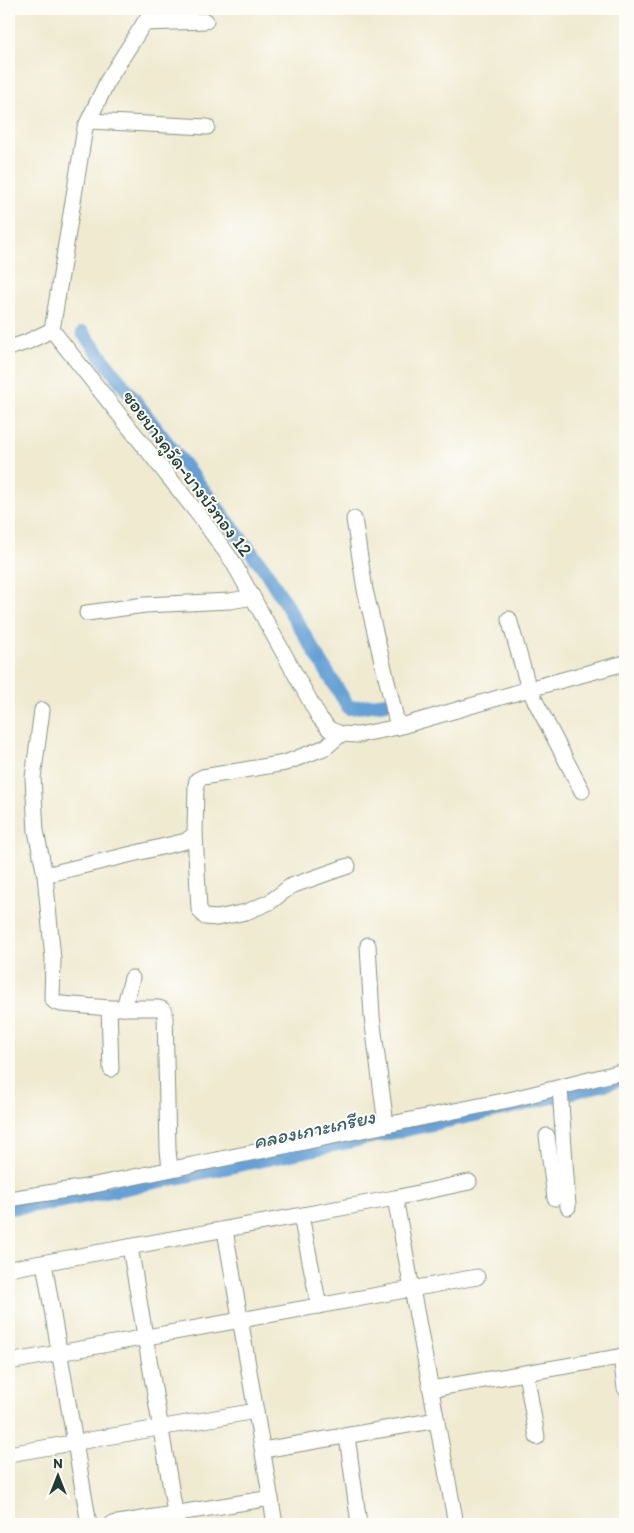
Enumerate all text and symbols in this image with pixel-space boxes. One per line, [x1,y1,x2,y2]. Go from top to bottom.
street label: ซอยบางคูวัด-บางบัวทอง 12 [116,386,257,562]
water label: คลองเกาะเกรียง [251,1104,378,1154]
north arrow [32,1450,82,1500]
text: N [53,1455,63,1472]

